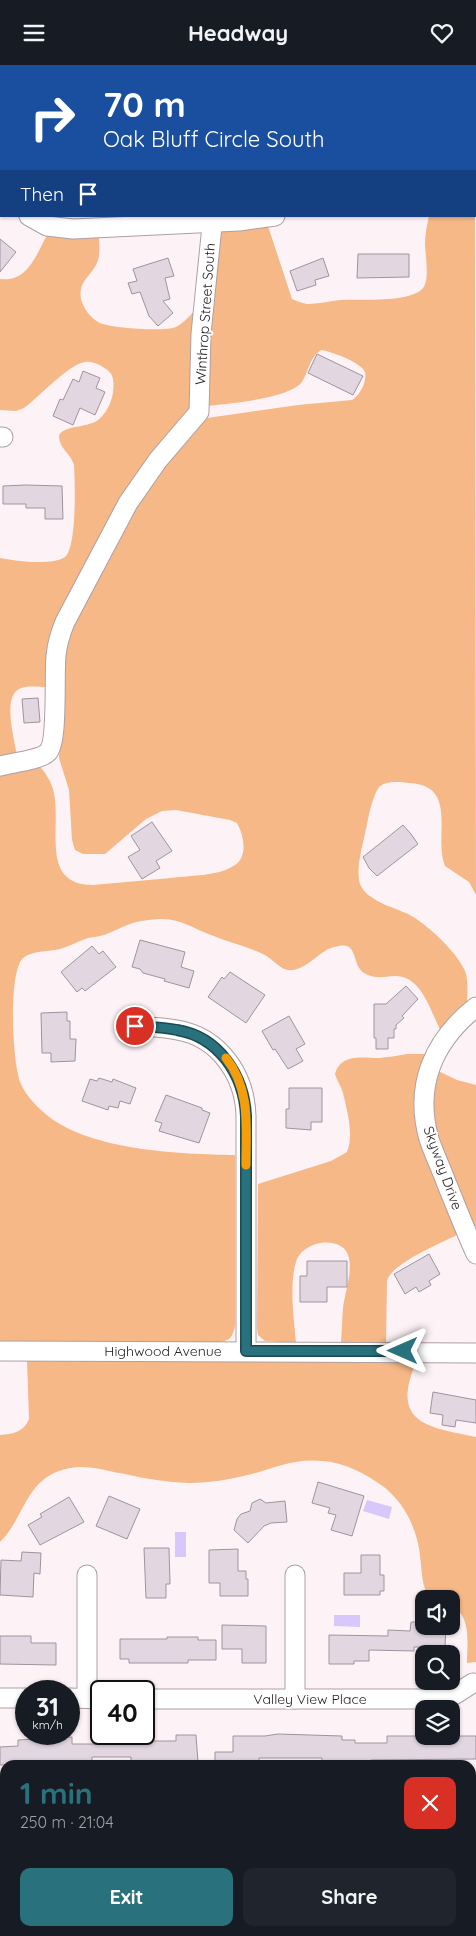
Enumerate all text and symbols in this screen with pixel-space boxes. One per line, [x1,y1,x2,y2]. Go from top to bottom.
icon: menu [20,19,48,47]
text: Headway [188,19,288,47]
icon: heart [428,19,456,47]
text: 70 m [103,82,186,126]
icon: right [20,85,85,150]
text: Oak Bluff Circle South [103,125,324,153]
icon: arrive [74,180,102,208]
text: Then [20,182,64,206]
street label: Winthrop Street South [191,242,219,386]
pin [114,1005,156,1047]
icon: arrive [121,1012,149,1040]
street label: Skyway Drive [420,1124,467,1212]
position arrow [376,1324,428,1376]
street label: Highwood Avenue [104,1342,222,1360]
map controls [415,1590,460,1745]
button: sound [415,1590,460,1635]
button: search [415,1645,460,1690]
speed limit sign: 40 [90,1680,155,1745]
street label: Valley View Place [253,1690,367,1708]
text: 31 [36,1691,59,1722]
button: layers [415,1700,460,1745]
text: km/h [32,1717,63,1732]
text: 1 min [20,1774,93,1812]
button: close [404,1777,456,1829]
text: 250 m · 21:04 [20,1812,114,1832]
button: Exit [20,1868,233,1926]
button: Share [243,1868,456,1926]

